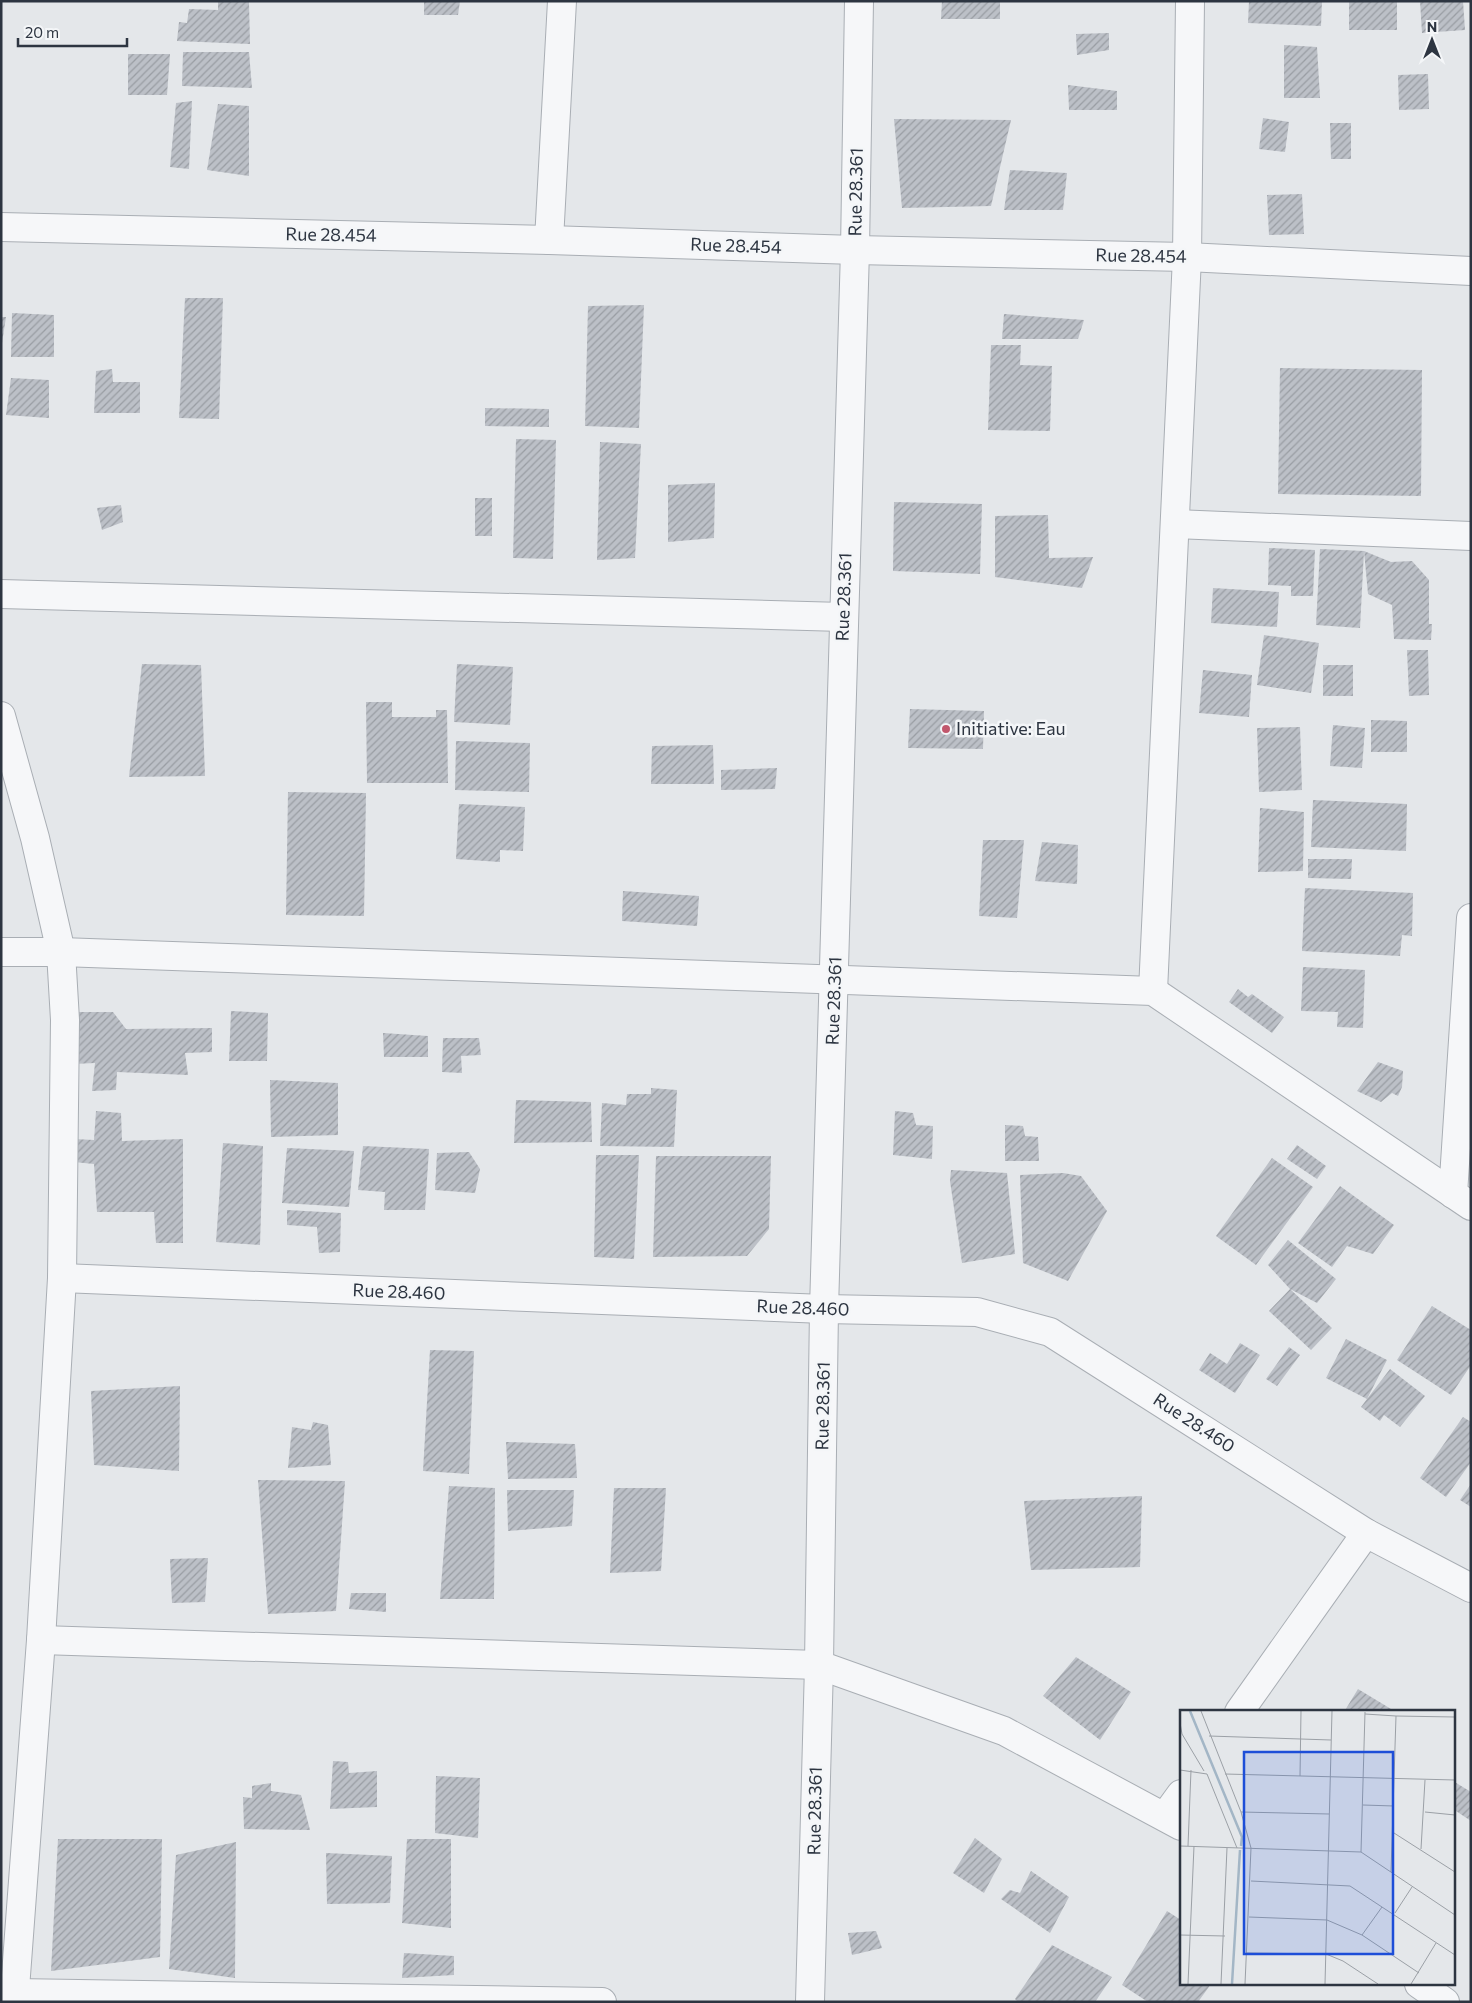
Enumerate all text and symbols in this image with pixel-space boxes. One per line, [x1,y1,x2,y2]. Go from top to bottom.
scale bar [18,15,126,47]
north arrow [1407,15,1457,65]
text: N [1427,18,1437,35]
text: 20 m [25,23,59,41]
street label: Rue 28.361 [843,147,867,236]
street label: Rue 28.454 [285,222,377,246]
street label: Rue 28.454 [690,232,782,258]
street label: Rue 28.454 [1095,243,1187,267]
street label: Rue 28.361 [830,552,856,642]
place label: Initiative: Eau [956,717,1066,739]
marker: Initiative: Eau [940,723,952,735]
street label: Rue 28.361 [820,956,846,1046]
street label: Rue 28.460 [352,1278,446,1304]
street label: Rue 28.460 [756,1294,850,1320]
street label: Rue 28.361 [810,1361,834,1450]
street label: Rue 28.460 [1150,1388,1240,1457]
inset map [1180,1710,1454,1986]
street label: Rue 28.361 [802,1766,826,1855]

